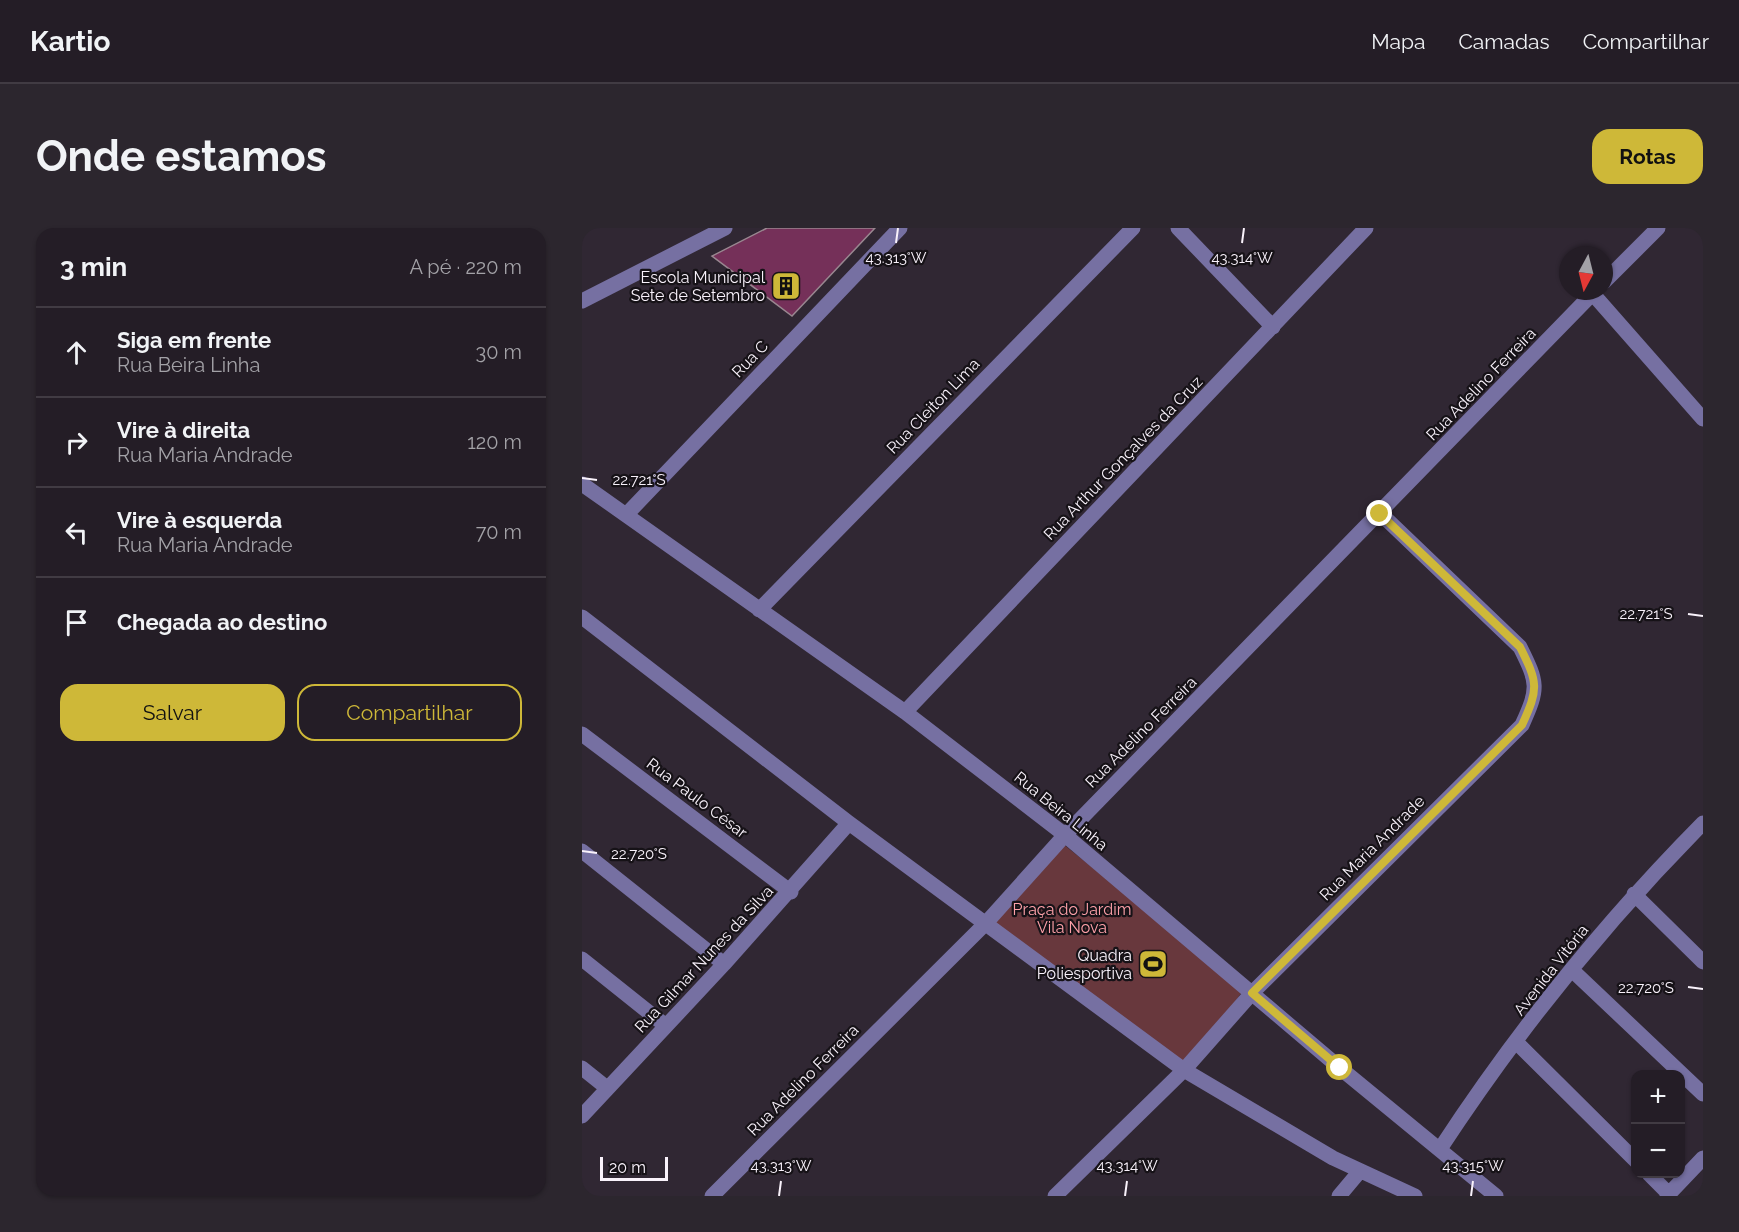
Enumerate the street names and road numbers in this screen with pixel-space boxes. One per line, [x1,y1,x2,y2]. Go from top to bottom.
street label: Rua Adelino Ferreira [1422,324,1540,444]
street label: Rua C [728,337,772,381]
street label: Rua Cleiton Lima [883,354,983,458]
street label: Rua Arthur Gonçalves da Cruz [1040,372,1206,544]
street label: Rua Adelino Ferreira [1082,673,1200,791]
street label: Rua Paulo César [643,754,751,842]
street label: Rua Beira Linha [1010,768,1112,854]
street label: Rua Maria Andrade [1316,792,1428,904]
street label: Rua Gilmar Nunes da Silva [631,882,777,1036]
street label: Avenida Vitória [1510,921,1592,1019]
street label: Rua Adelino Ferreira [744,1021,862,1139]

